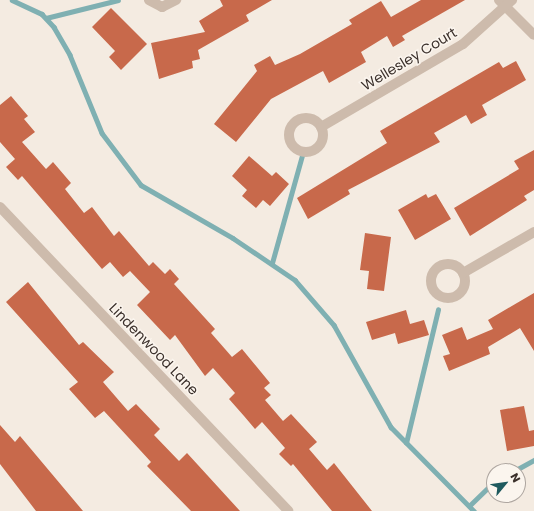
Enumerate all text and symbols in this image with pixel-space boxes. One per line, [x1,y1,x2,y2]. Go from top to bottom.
street label: Wellesley Court [358,24,460,94]
street label: Lindenwood Lane [106,300,202,398]
north arrow [486,463,526,503]
text: N [507,470,525,485]

